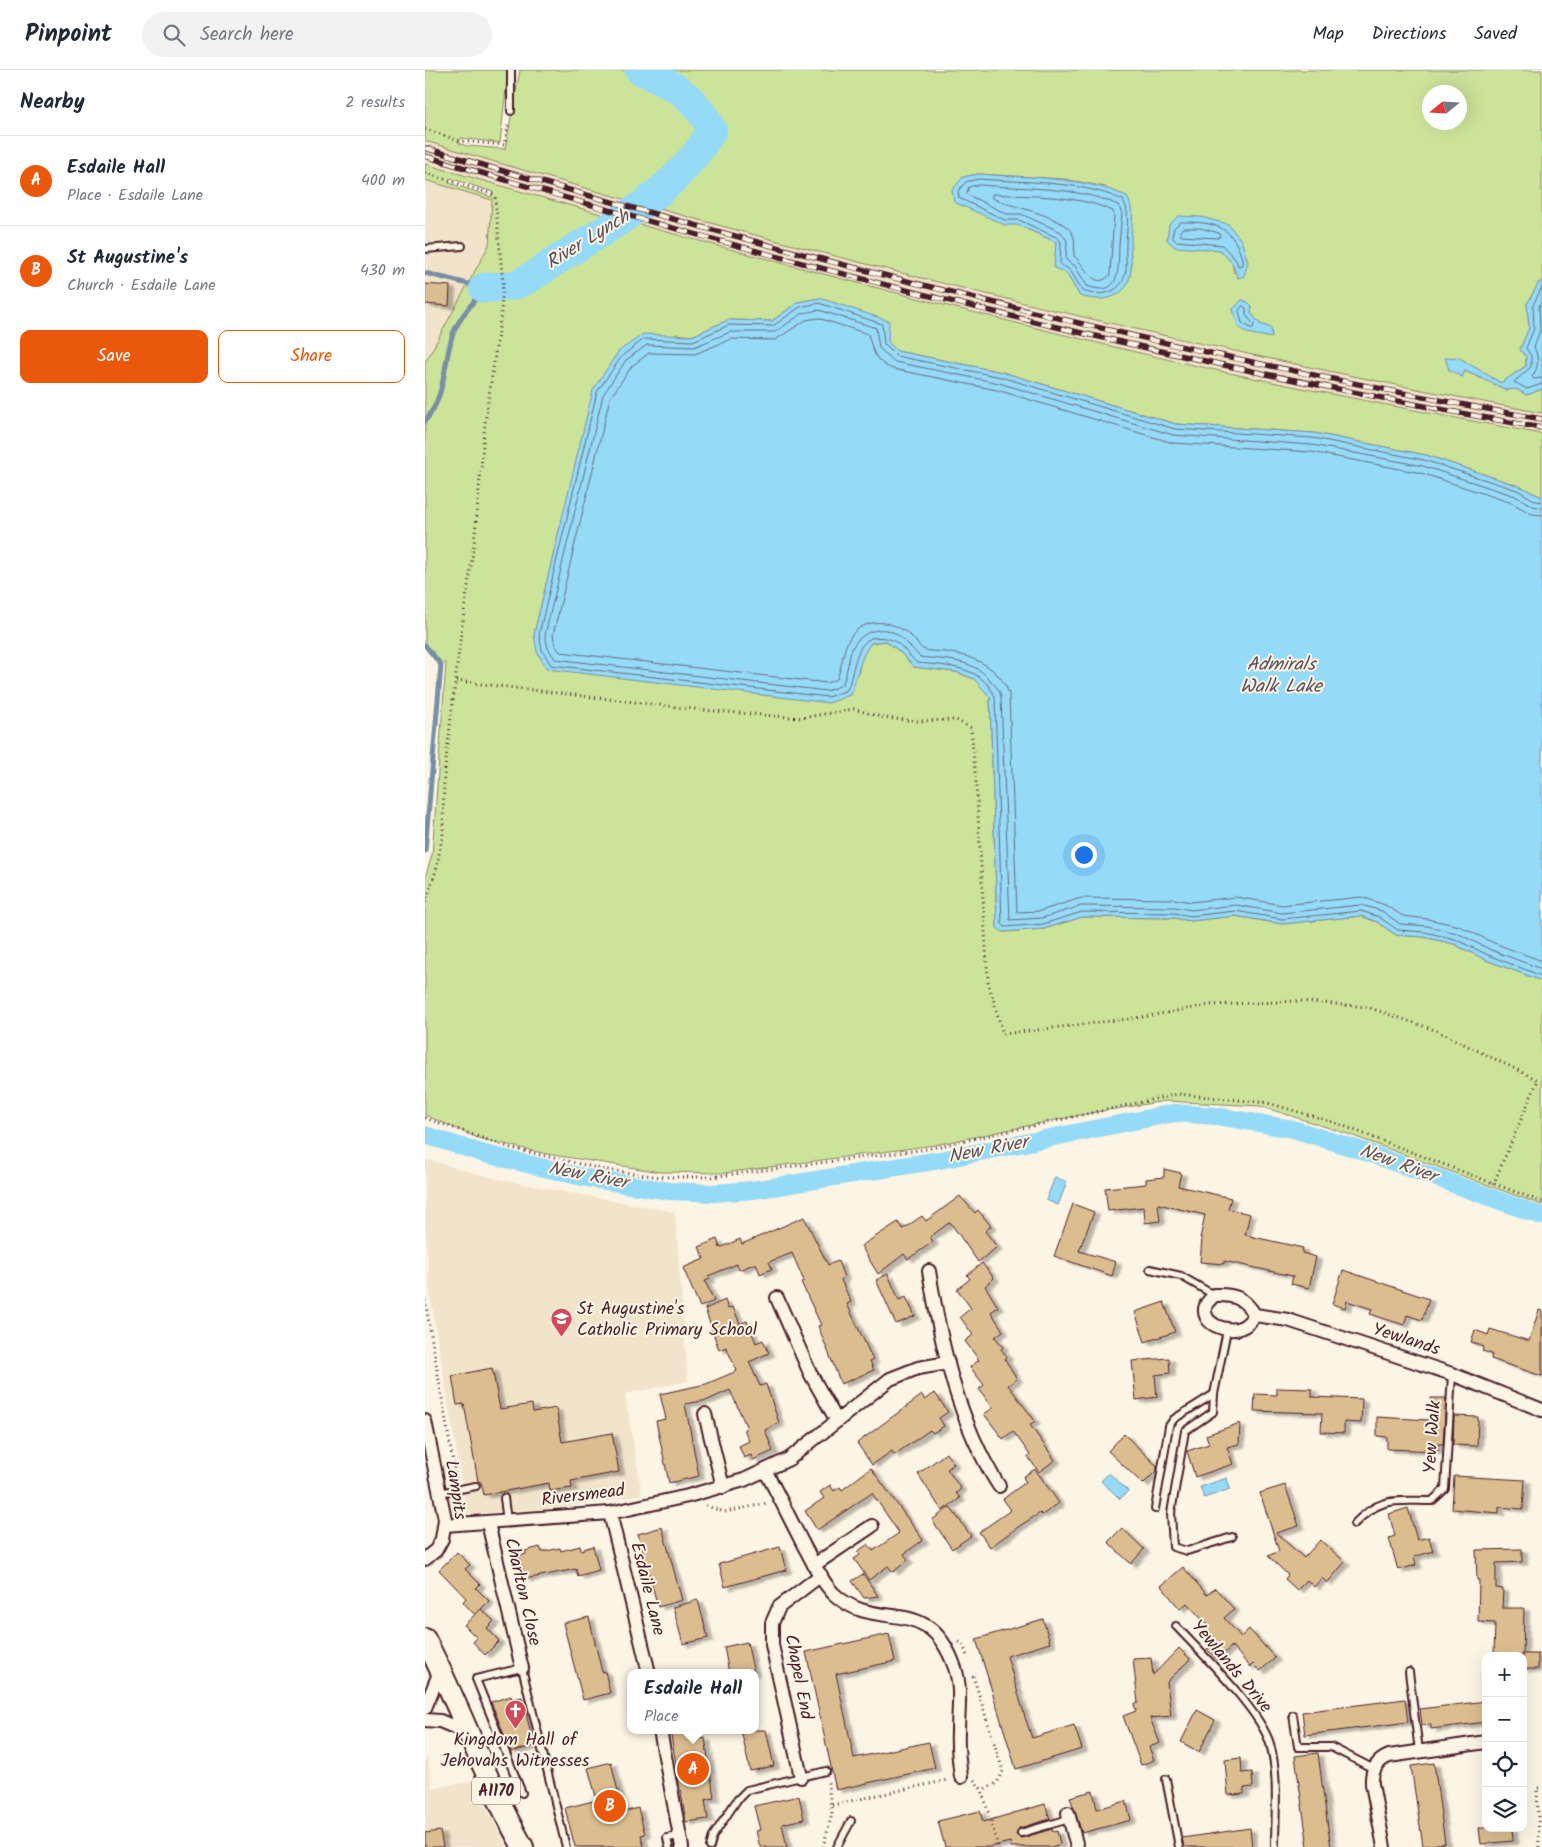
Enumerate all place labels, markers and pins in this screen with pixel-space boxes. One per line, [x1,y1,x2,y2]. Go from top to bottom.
place label: St Augustine's Catholic Primary School [577,1295,758,1345]
school or university icon: St Augustine's Catholic Primary School [549,1307,573,1338]
church icon: Kingdom Hall of Jehovahs Witnesses [503,1698,527,1729]
place label: Kingdom Hall of Jehovahs Witnesses [440,1726,590,1776]
pin: A [677,1750,709,1788]
pin: B [594,1787,626,1825]

